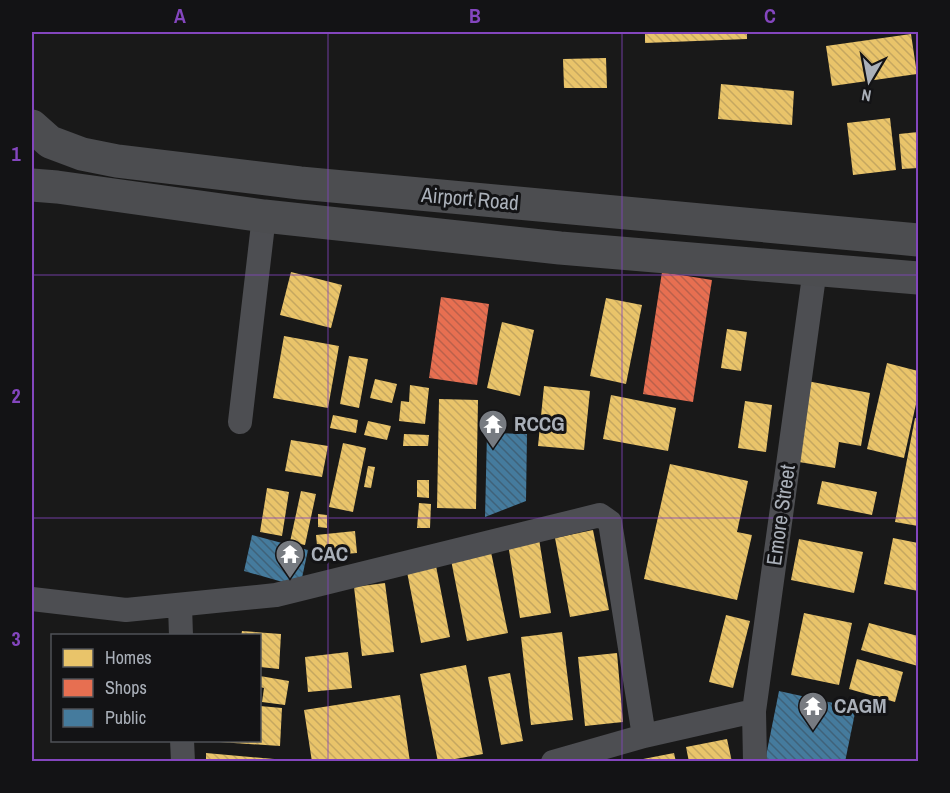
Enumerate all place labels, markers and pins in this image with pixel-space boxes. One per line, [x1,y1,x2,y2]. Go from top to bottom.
temple icon: RCCG [477,408,509,450]
place label: RCCG [514,409,565,438]
temple icon: CAC [274,538,306,580]
place label: CAC [311,539,348,568]
temple icon: CAGM [797,690,829,732]
place label: CAGM [834,691,887,720]

